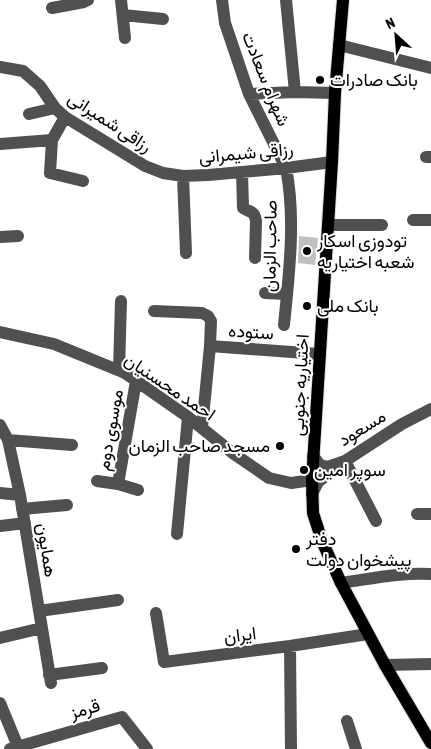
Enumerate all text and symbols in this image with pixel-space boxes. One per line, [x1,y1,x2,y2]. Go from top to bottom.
north arrow [371,10,421,60]
text: N [383,14,398,32]
street label: شهرام سعادت [236,29,295,130]
place label: بانک صادرات [330,69,418,91]
marker: بانک صادرات [314,74,326,86]
street label: رزاقی شمیرانی [64,87,156,157]
street label: رزاقی شیمرانی [198,138,294,168]
street label: صاحب الزمان [258,200,282,292]
place label: تودوزی اسکار شعبه اختیاریه [316,230,415,273]
marker: تودوزی اسکار شعبه اختیاریه [301,245,313,257]
place label: بانک ملی [317,295,379,317]
marker: بانک ملی [301,300,313,312]
street label: ستوده [227,319,275,345]
street label: اختیاریه جنوبی [286,333,314,437]
street label: احمد محسنیان [121,348,220,425]
street label: موسوی دوم [92,388,129,473]
street label: مسعود [334,405,390,451]
place label: مسجد صاحب الزمان [128,435,270,457]
marker: مسجد صاحب الزمان [274,440,286,452]
place label: سوپر امین [314,459,386,482]
marker: سوپر امین [298,464,310,476]
street label: همایون [32,521,62,579]
place label: دفتر پیشخوان دولت [305,528,412,572]
marker: دفتر پیشخوان دولت [290,543,302,555]
street label: ایران [223,622,257,648]
street label: قرمز [66,694,103,724]

